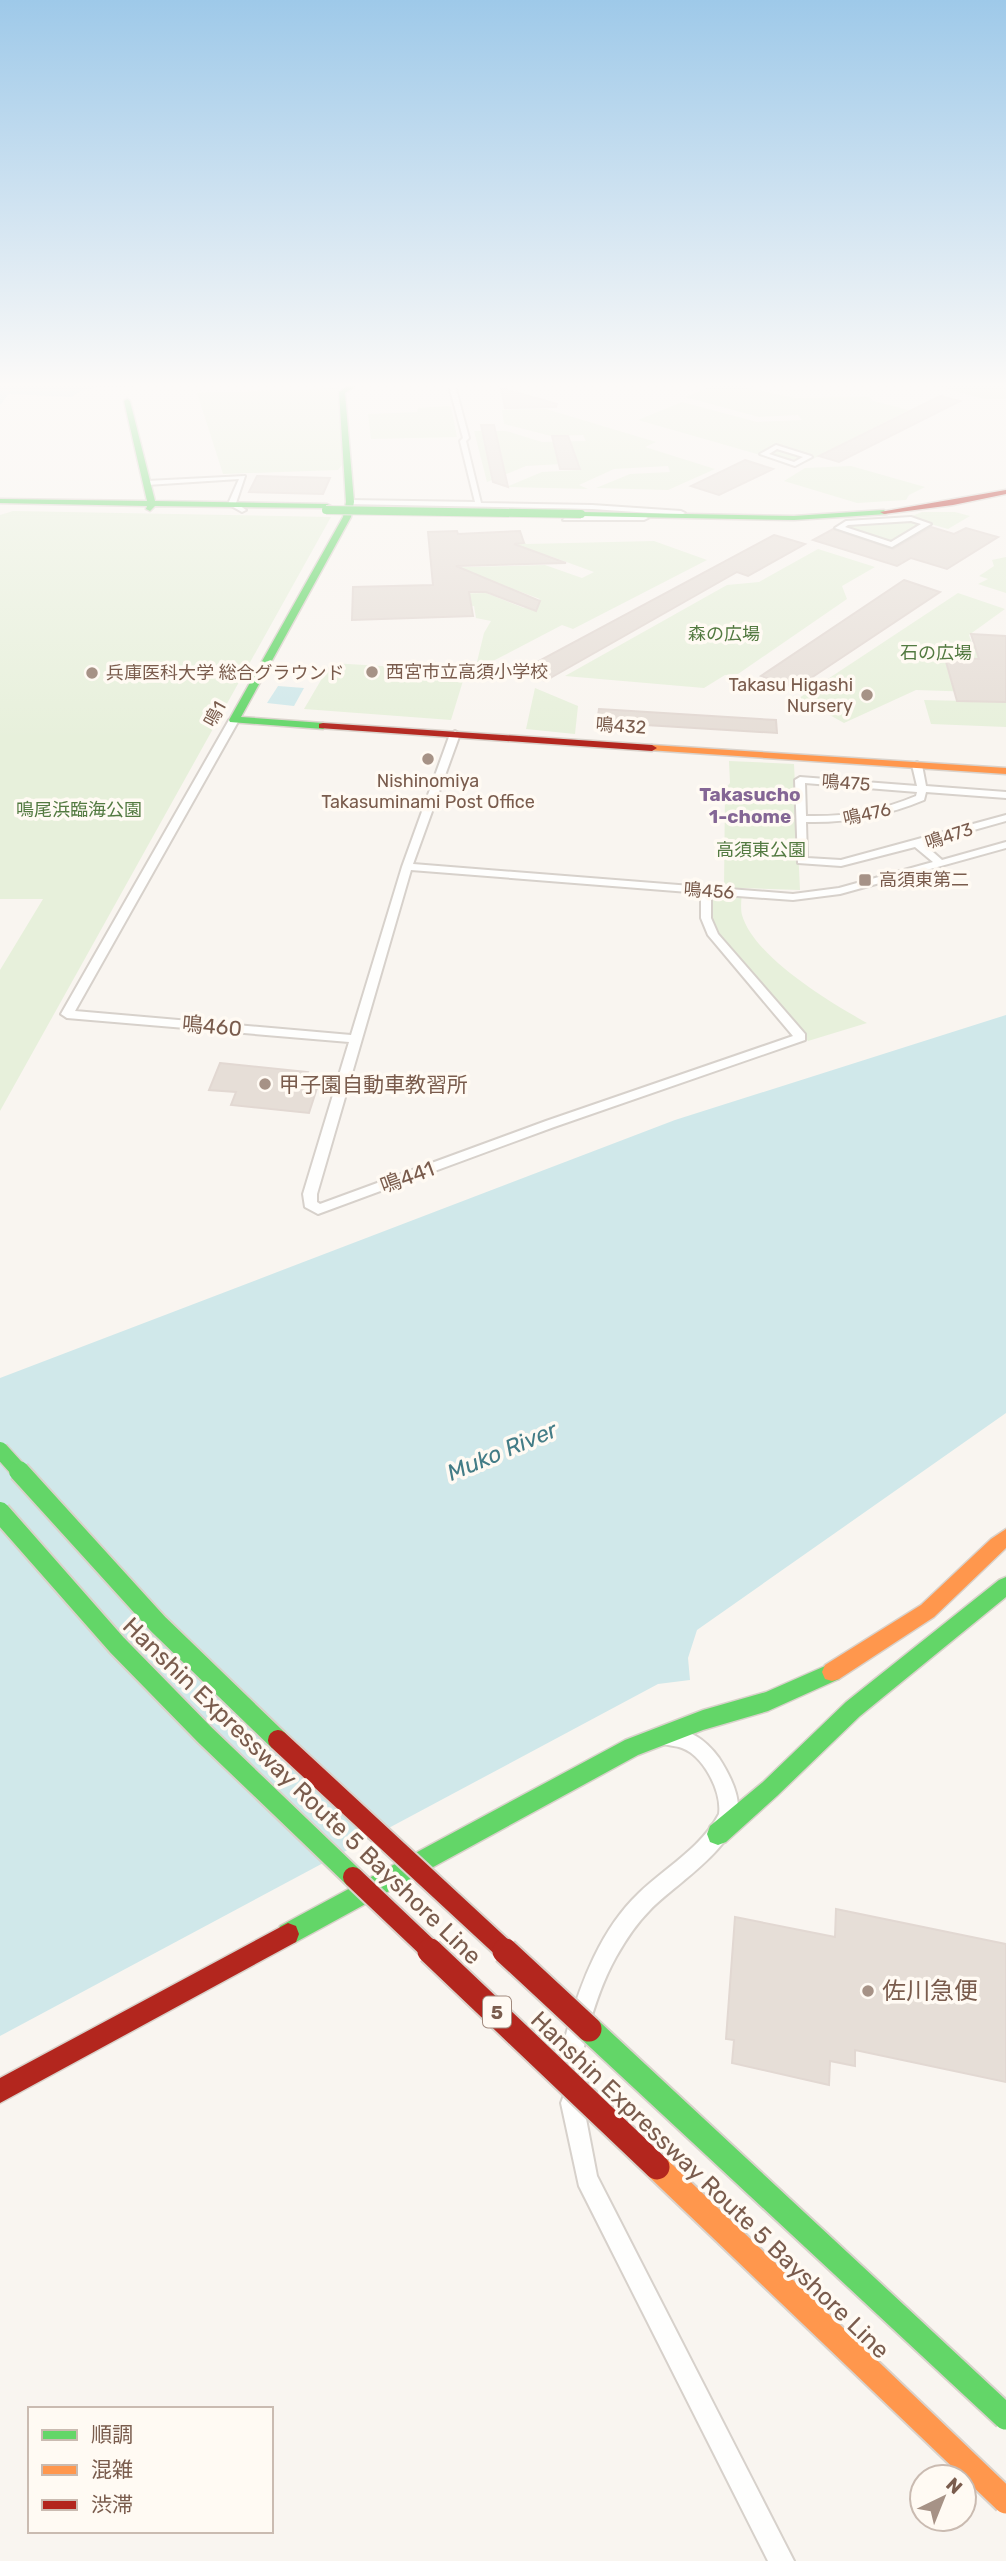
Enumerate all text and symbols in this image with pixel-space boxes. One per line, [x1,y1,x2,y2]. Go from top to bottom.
park label: 森の広場 [688,623,760,645]
park label: 石の広場 [900,642,972,664]
place label: 西宮市立高須小学校 [386,661,548,683]
place label: 兵庫医科大学 総合グラウンド [106,662,344,684]
marker: 西宮市立高須小学校 [364,664,380,680]
marker: 兵庫医科大学 総合グラウンド [84,665,100,681]
place label: Takasu Higashi Nursery [728,674,853,717]
marker: Takasu Higashi Nursery [859,687,875,703]
street label: 鳴1 [199,697,231,731]
street label: 鳴432 [595,713,647,739]
marker: Nishinomiya Takasuminami Post Office [420,751,436,767]
place label: Nishinomiya Takasuminami Post Office [321,770,535,813]
street label: 鳴475 [821,770,871,796]
district label: Takasucho 1-chome [699,783,801,828]
street label: 鳴476 [841,798,893,830]
park label: 鳴尾浜臨海公園 [16,799,142,821]
street label: 鳴473 [922,818,976,854]
park label: 高須東公園 [716,839,806,861]
place label: 高須東第二 [879,869,969,891]
marker: 高須東第二 [857,872,873,888]
street label: 鳴456 [683,878,735,904]
street label: 鳴460 [181,1011,243,1041]
place label: 甲子園自動車教習所 [279,1072,468,1097]
marker: 甲子園自動車教習所 [257,1076,273,1092]
street label: 鳴441 [377,1156,437,1198]
water label: Muko River [443,1415,562,1487]
street label: Hanshin Expressway Route 5 Bayshore Line [117,1612,487,1970]
place label: 佐川急便 [882,1977,978,2005]
marker: 佐川急便 [860,1983,876,1999]
road number: 5 [483,1996,511,2028]
street label: Hanshin Expressway Route 5 Bayshore Line [525,2006,895,2364]
legend [28,2407,273,2533]
text: 順調 [91,2422,133,2447]
text: 混雑 [91,2457,133,2482]
north arrow [908,2463,978,2533]
text: N [941,2473,967,2499]
text: 渋滞 [91,2492,133,2517]

